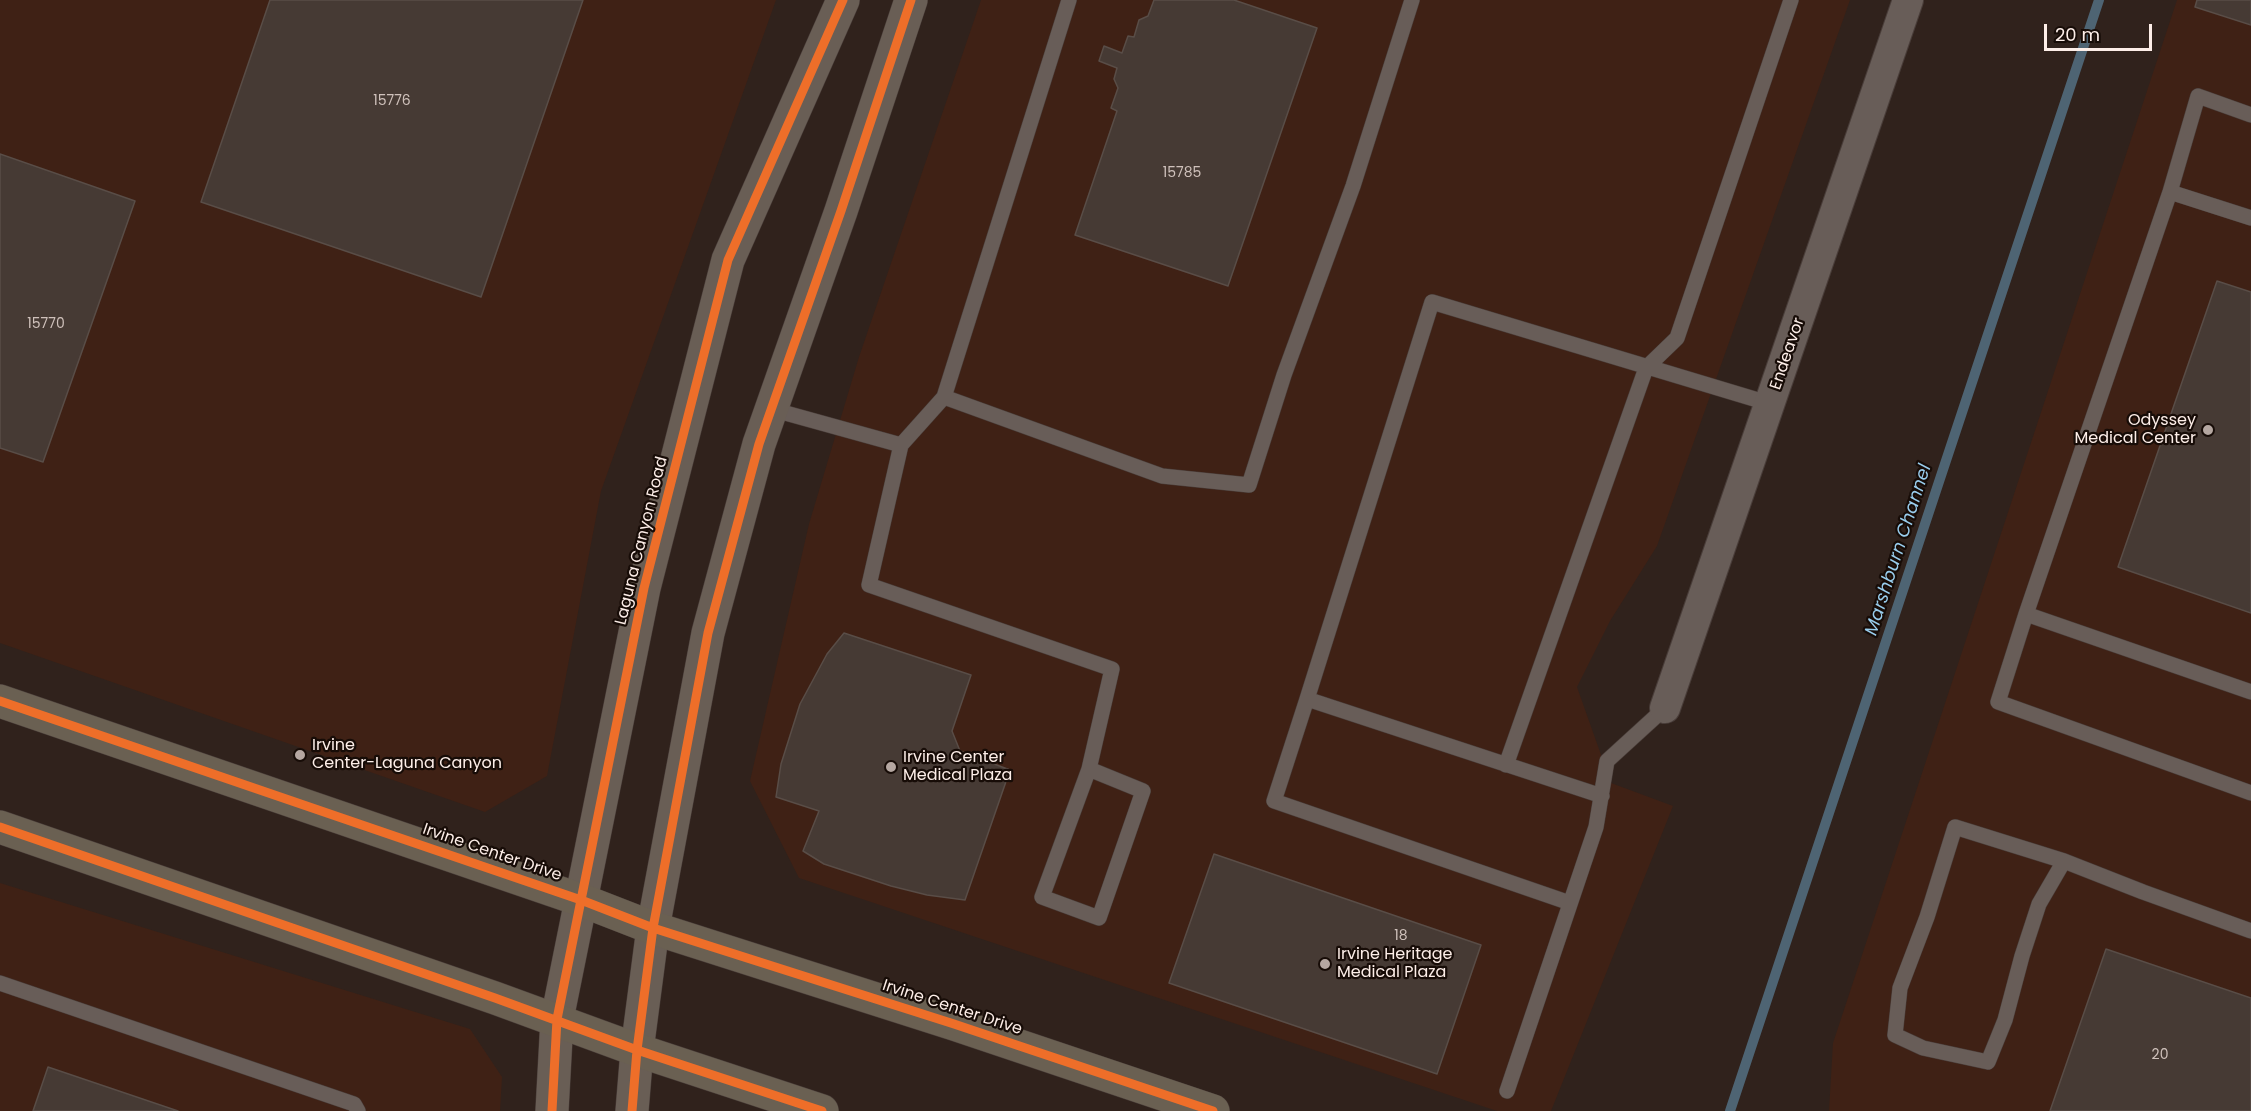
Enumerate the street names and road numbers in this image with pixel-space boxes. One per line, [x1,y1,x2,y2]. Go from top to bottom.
street label: Endeavor [1767,315,1809,393]
street label: Laguna Canyon Road [612,455,672,627]
street label: Irvine Center Drive [420,820,564,886]
street label: Irvine Center Drive [880,976,1024,1040]

